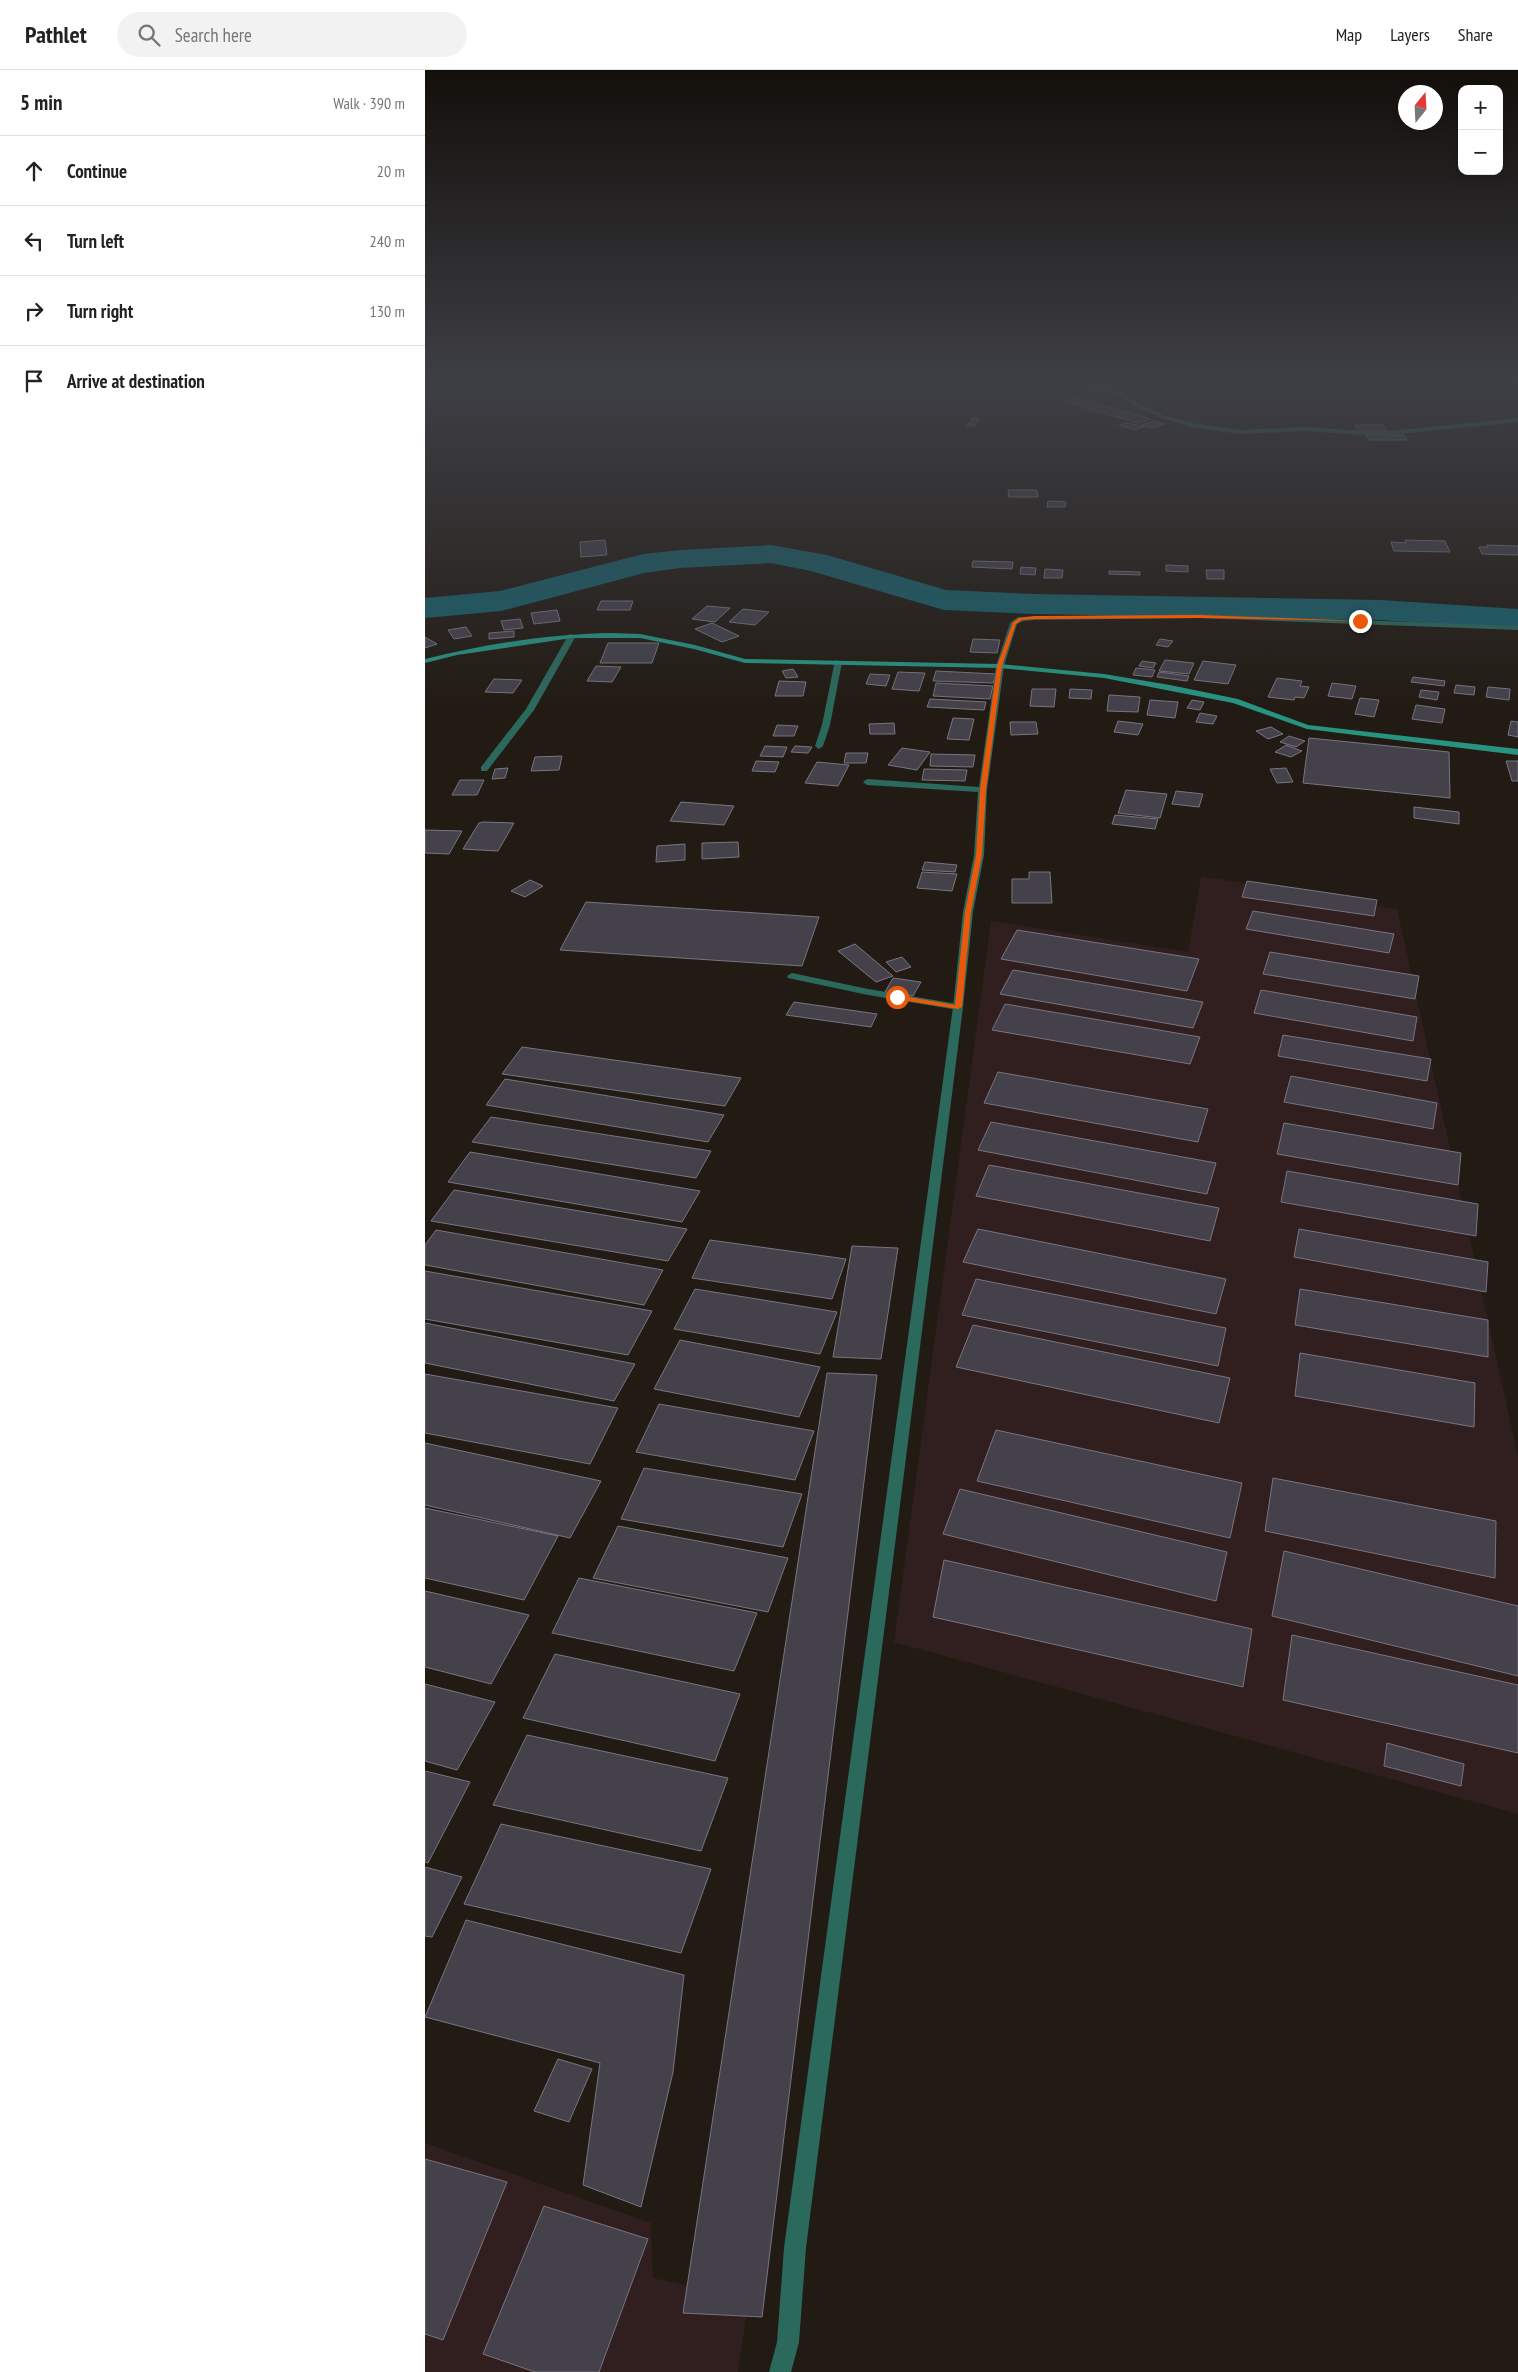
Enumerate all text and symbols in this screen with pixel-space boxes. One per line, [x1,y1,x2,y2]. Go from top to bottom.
search box [117,12,467,57]
text: Pathlet [25,19,87,50]
icon: search [135,21,163,49]
text: Search here [175,23,252,47]
text: Map [1336,23,1362,46]
text: Layers [1390,23,1430,46]
text: Share [1458,23,1493,46]
north arrow [1398,85,1443,130]
map controls [1458,85,1503,175]
button: + [1458,85,1503,130]
text: 5 min [20,89,62,116]
text: Walk · 390 m [333,93,405,113]
button: − [1458,130,1503,175]
icon: ahead [20,157,48,185]
text: Continue [67,159,127,183]
text: 20 m [377,161,405,181]
icon: left [20,227,48,255]
text: Turn left [67,229,124,253]
text: 240 m [370,231,405,251]
icon: right [20,297,48,325]
text: Turn right [67,299,133,323]
text: 130 m [370,301,405,321]
icon: arrive [20,367,48,395]
text: Arrive at destination [67,369,205,393]
route end [1349,610,1372,633]
route start [886,986,909,1009]

